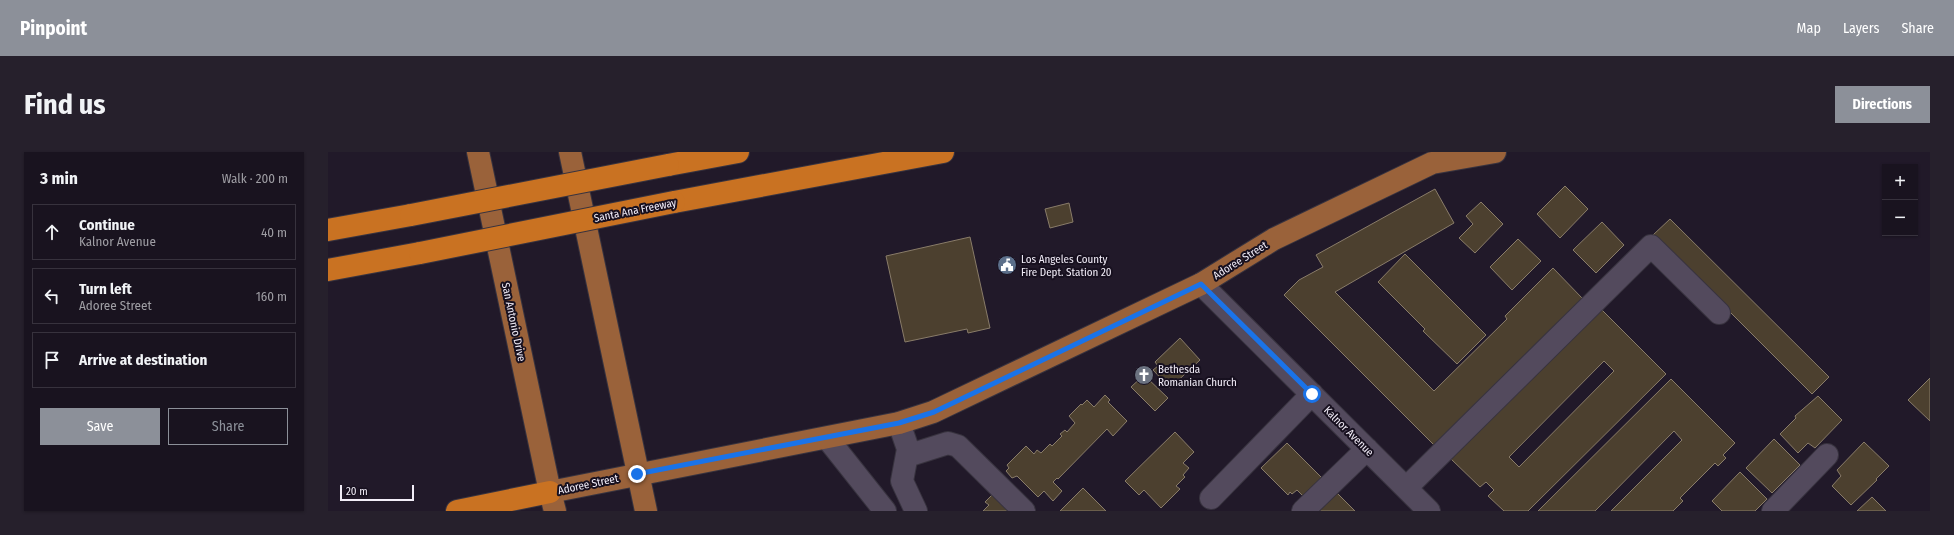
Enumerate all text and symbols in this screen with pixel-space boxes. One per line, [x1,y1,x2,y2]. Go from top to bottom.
text: Pinpoint [20,17,87,40]
text: Map [1797,20,1821,37]
text: Layers [1843,20,1879,37]
text: Share [1901,20,1934,37]
button: Directions [1835,86,1930,123]
text: Find us [24,88,106,121]
map controls [1882,164,1918,236]
button: + [1882,164,1918,200]
text: 3 min [40,168,78,189]
text: Walk · 200 m [222,171,288,186]
street label: Santa Ana Freeway [593,196,678,225]
button: − [1882,200,1918,236]
text: Continue [79,216,135,234]
icon: ahead [41,221,63,243]
text: 40 m [261,225,287,240]
text: Kalnor Avenue [79,234,156,249]
street label: Adoree Street [1211,238,1270,282]
place label: Los Angeles County Fire Dept. Station 20 [1021,253,1112,279]
public building icon: Los Angeles County Fire Dept. Station 20 [996,254,1018,276]
text: Turn left [79,280,132,298]
street label: San Antonio Drive [499,281,528,363]
icon: left [41,285,63,307]
text: 160 m [256,289,287,304]
text: Adoree Street [79,298,152,313]
icon: arrive [41,349,63,371]
text: Arrive at destination [79,351,207,369]
place label: Bethesda Romanian Church [1158,363,1237,389]
church icon: Bethesda Romanian Church [1133,364,1155,386]
route start [1303,385,1321,403]
street label: Kalnor Avenue [1321,404,1376,459]
button: Save [40,408,160,445]
button: Share [168,408,288,445]
route end [628,465,646,483]
street label: Adoree Street [557,472,620,497]
scale bar [340,483,414,502]
text: 20 m [346,485,368,498]

